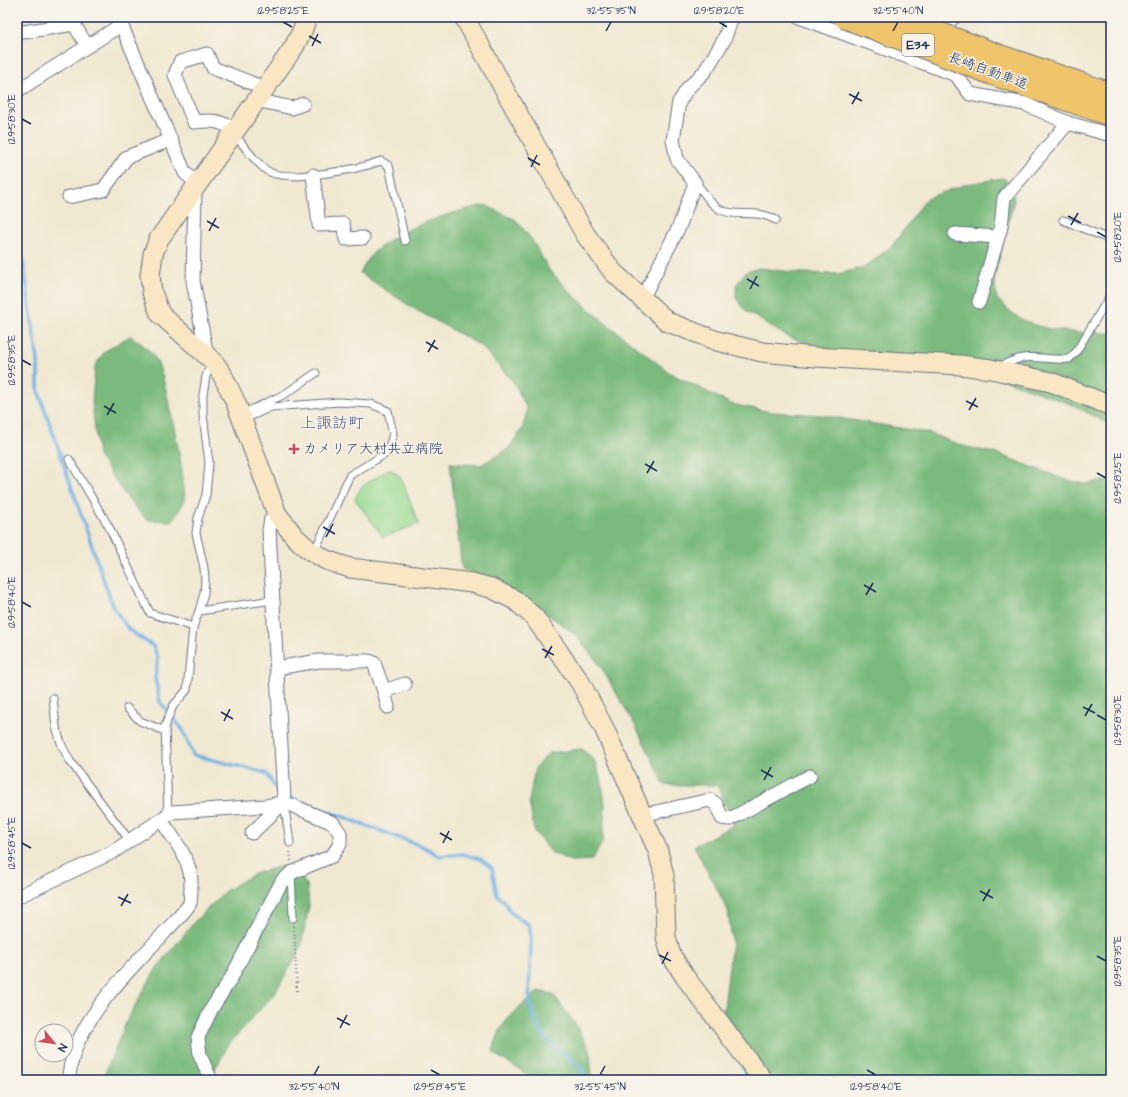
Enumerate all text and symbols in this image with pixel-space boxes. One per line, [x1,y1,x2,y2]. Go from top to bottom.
text: 129°58'25"E [257,4,309,18]
text: 32°55'35"N [586,4,636,18]
text: 129°58'20"E [694,4,744,18]
text: 32°55'40"N [873,4,923,18]
road number: E34 [902,34,934,56]
street label: 長崎自動車道 [945,47,1031,95]
text: 129°58'30"E [5,94,19,144]
text: 129°58'20"E [1111,212,1125,262]
text: 129°58'35"E [5,335,19,385]
district label: 上諏訪町 [300,412,364,434]
place label: カメリア大村共立病院 [303,439,443,459]
marker: カメリア大村共立病院 [288,443,300,455]
text: 129°58'25"E [1111,452,1125,504]
text: 129°58'40"E [5,576,19,628]
text: 129°58'30"E [1111,695,1125,745]
text: 129°58'45"E [5,817,19,869]
text: 129°58'35"E [1111,936,1125,986]
north arrow [34,1023,74,1063]
text: N [54,1041,71,1054]
text: 32°55'40"N [289,1080,339,1094]
text: 129°58'45"E [414,1080,466,1094]
text: 32°55'45"N [574,1080,626,1094]
text: 129°58'40"E [850,1080,902,1094]

